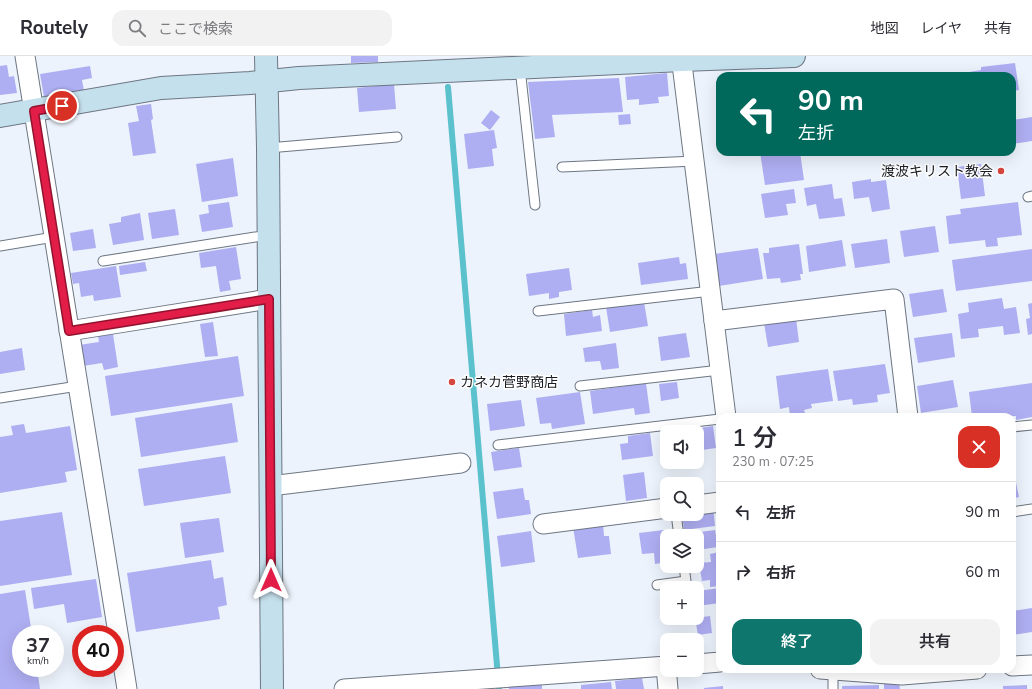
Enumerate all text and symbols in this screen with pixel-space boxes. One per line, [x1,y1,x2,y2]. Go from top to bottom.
search box [112,10,392,46]
text: Routely [20,15,88,41]
icon: search [126,17,148,39]
text: ここで検索 [158,19,233,39]
text: 地図 [870,19,898,38]
text: レイヤ [920,19,962,38]
text: 共有 [984,19,1012,38]
text: 90 m [798,82,864,120]
icon: left [732,88,784,140]
pin [45,89,79,123]
icon: arrive [51,95,73,117]
text: 左折 [798,121,834,145]
place label: 渡波キリスト教会 [881,162,993,181]
marker: 渡波キリスト教会 [996,166,1006,176]
place label: カネカ菅野商店 [460,373,558,392]
marker: カネカ菅野商店 [447,377,457,387]
text: 1 分 [732,422,777,454]
map controls [660,425,704,677]
button: sound [660,425,704,469]
button: close [958,426,1000,468]
text: 230 m · 07:25 [732,453,814,471]
button: search [660,477,704,521]
icon: left [732,501,754,523]
text: 90 m [965,502,1000,522]
text: 左折 [766,503,796,523]
button: layers [660,529,704,573]
position arrow [250,559,292,601]
icon: right [732,561,754,583]
text: 60 m [965,562,1000,582]
text: 右折 [766,563,796,583]
button: + [660,581,704,625]
button: 終了 [732,619,862,665]
button: 共有 [870,619,1000,665]
speed limit sign: 40 [72,625,124,677]
text: 37 [26,632,50,659]
button: − [660,633,704,677]
text: km/h [27,654,49,668]

